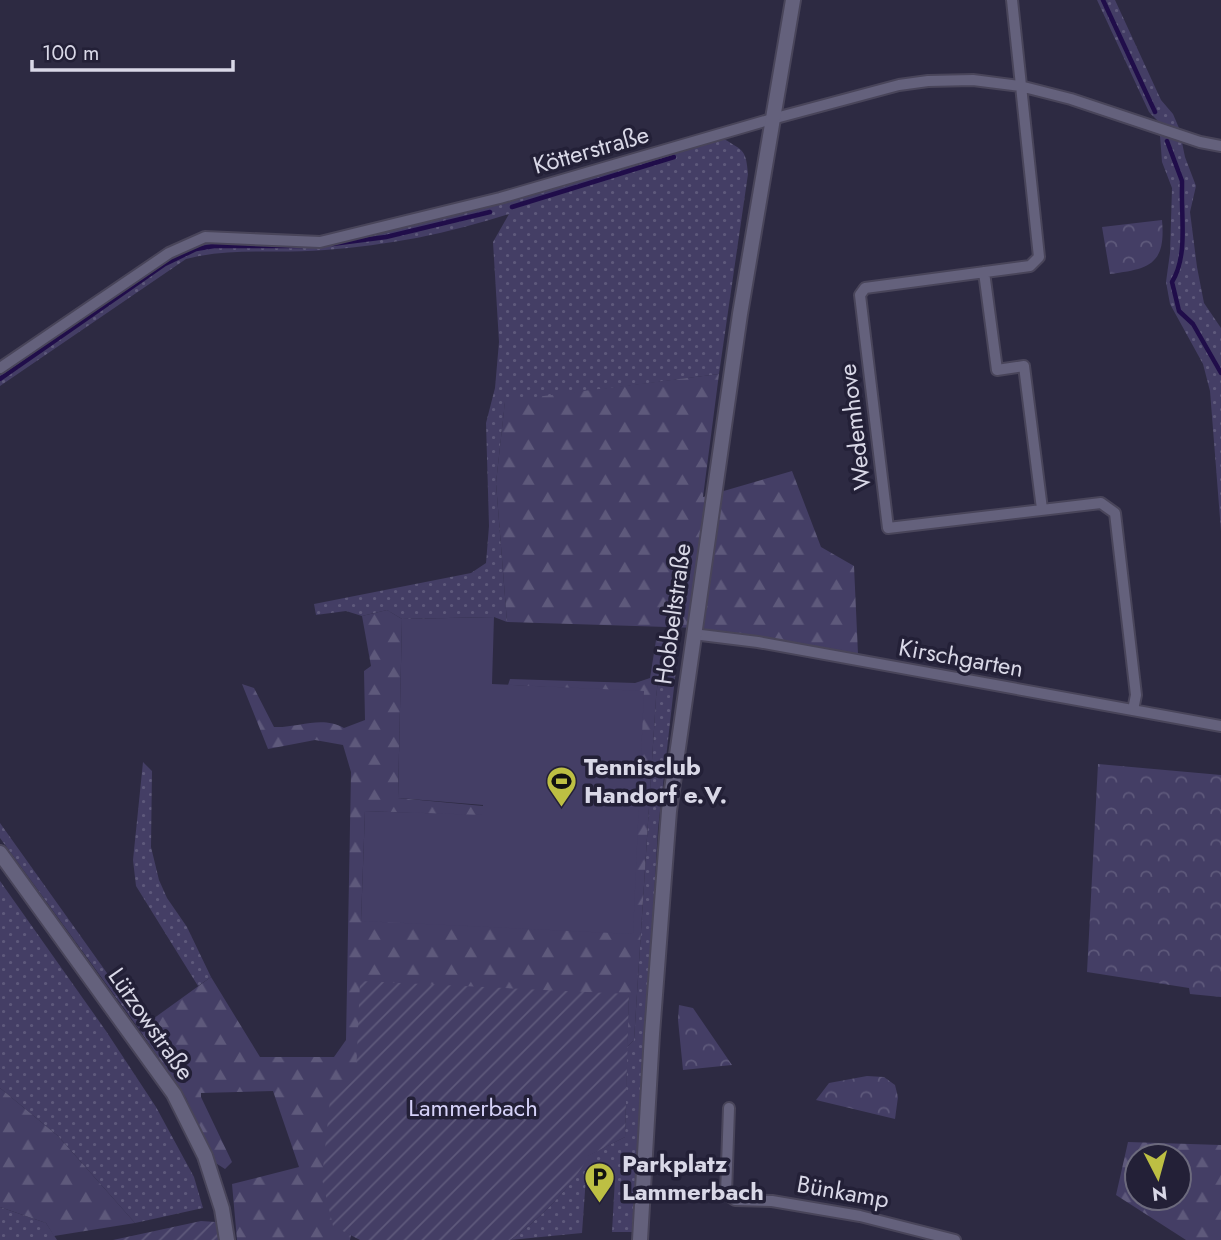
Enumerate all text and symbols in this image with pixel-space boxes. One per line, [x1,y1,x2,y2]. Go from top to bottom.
scale bar [32,28,233,72]
text: 100 m [42,38,99,68]
street label: Kötterstraße [529,116,653,183]
street label: Wedemhove [829,362,880,492]
street label: Hobbeltstraße [645,541,700,687]
street label: Kirschgarten [896,629,1026,686]
place label: Tennisclub Handorf e.V. [584,749,727,812]
sports icon: Tennisclub Handorf e.V. [544,764,578,808]
street label: Lützowstraße [100,960,203,1087]
park label: Lammerbach [408,1090,538,1125]
north arrow [1123,1142,1193,1212]
place label: Parkplatz Lammerbach [622,1146,764,1209]
parking icon: Parkplatz Lammerbach [582,1161,616,1205]
street label: Bünkamp [794,1166,892,1217]
text: N [1151,1179,1169,1208]

